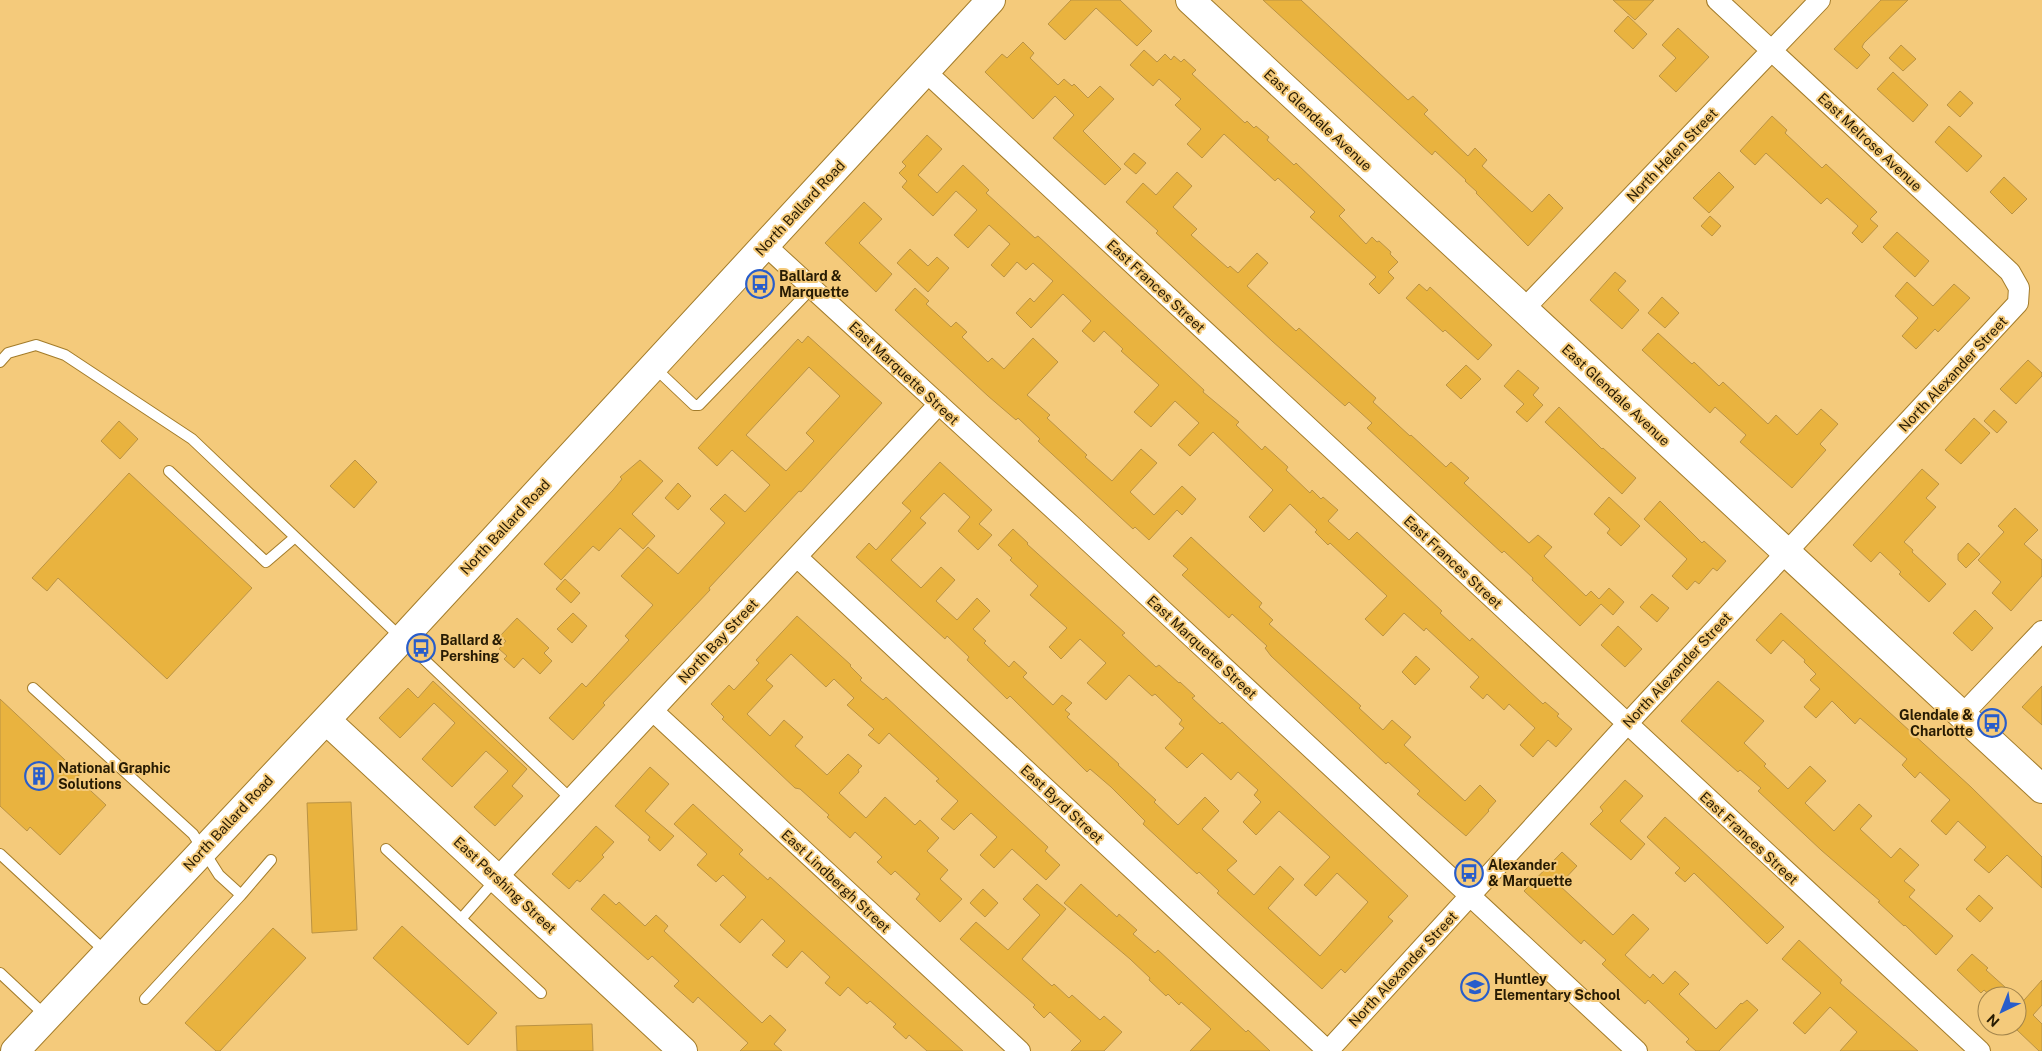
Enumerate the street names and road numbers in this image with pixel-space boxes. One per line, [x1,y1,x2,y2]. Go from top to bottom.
street label: East Glendale Avenue [1261,66,1375,174]
street label: East Melrose Avenue [1815,90,1925,194]
street label: North Helen Street [1623,105,1721,205]
street label: North Ballard Road [752,157,848,259]
street label: East Frances Street [1104,236,1208,336]
street label: North Alexander Street [1896,313,2010,435]
street label: East Marquette Street [846,318,962,428]
street label: East Glendale Avenue [1559,341,1673,449]
street label: North Ballard Road [457,476,553,578]
street label: East Frances Street [1401,512,1505,612]
street label: East Marquette Street [1144,592,1260,702]
street label: North Bay Street [675,596,761,686]
street label: North Alexander Street [1620,609,1734,731]
street label: East Byrd Street [1017,762,1107,846]
street label: North Ballard Road [180,772,276,874]
street label: East Frances Street [1697,788,1801,888]
street label: East Lindbergh Street [778,826,894,936]
street label: East Pershing Street [451,833,559,937]
street label: North Alexander Street [1346,908,1460,1030]

